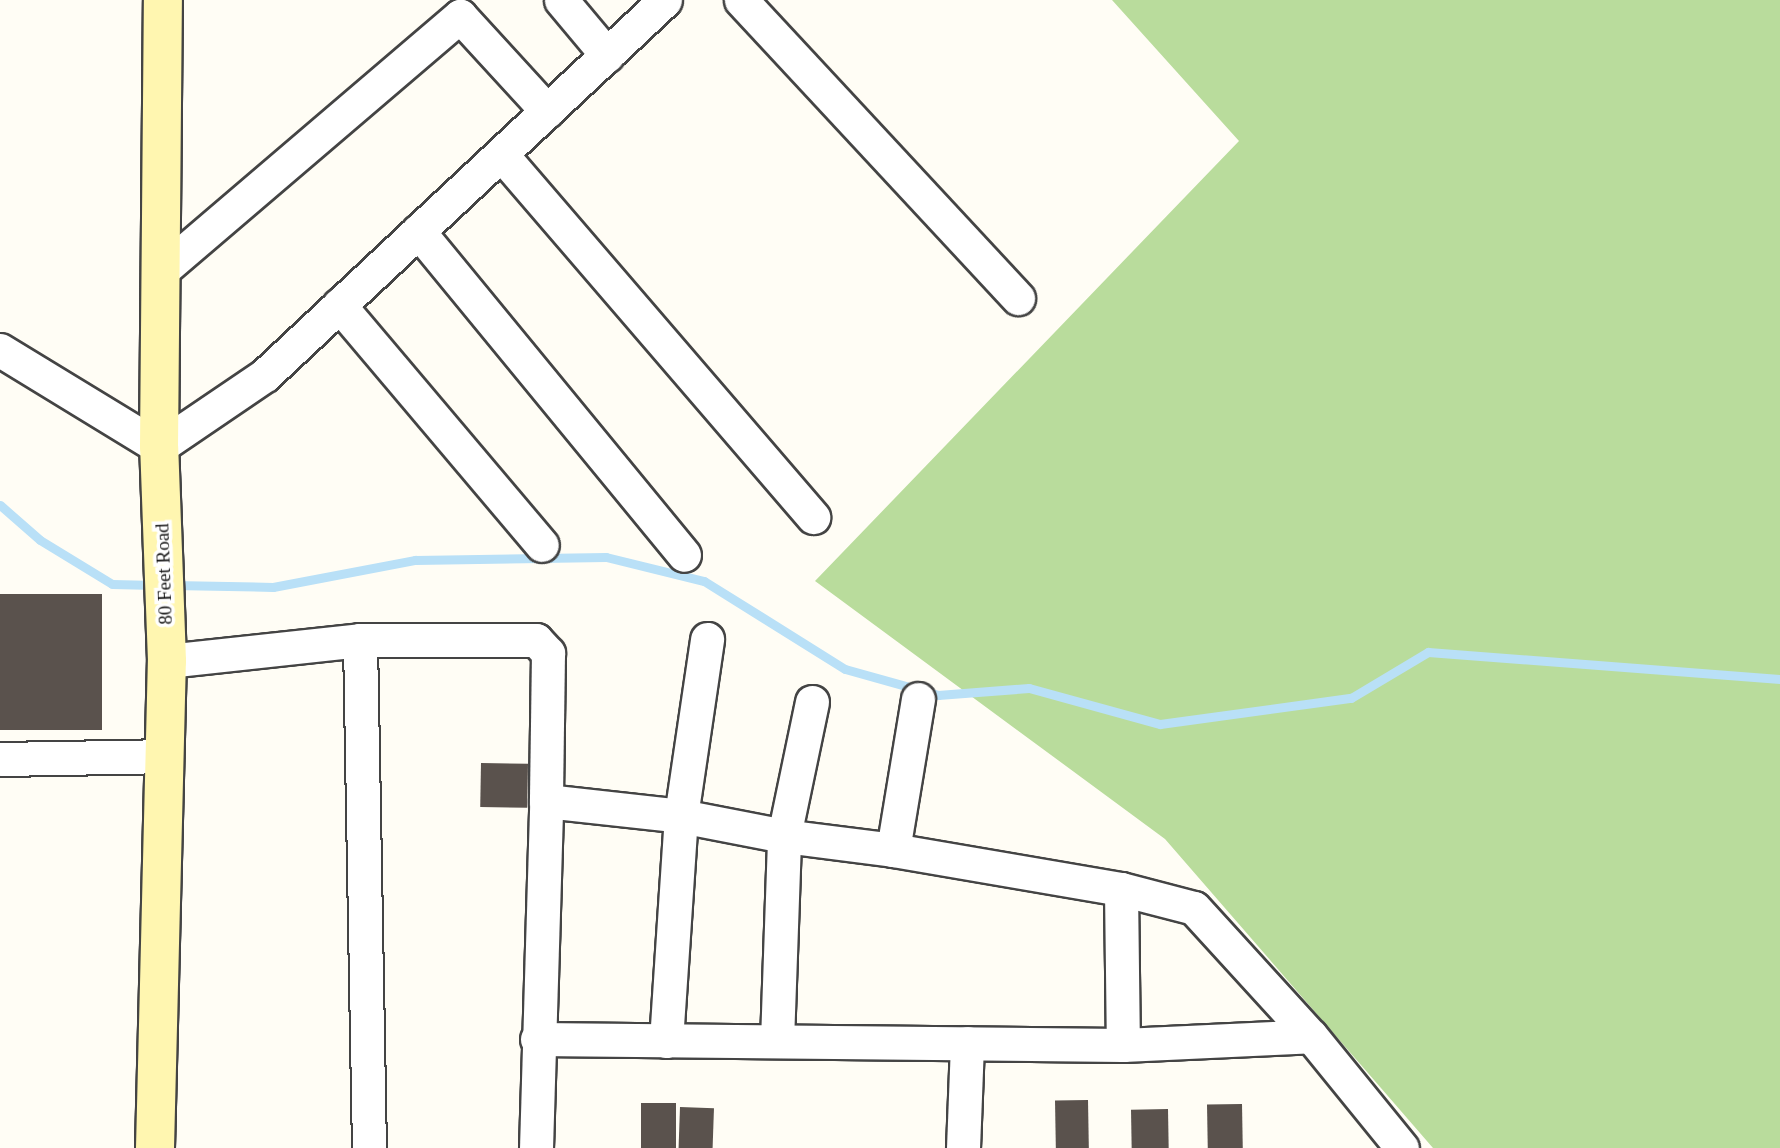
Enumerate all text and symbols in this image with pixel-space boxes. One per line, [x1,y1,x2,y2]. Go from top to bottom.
street label: 80 Feet Road [151,523,177,625]

